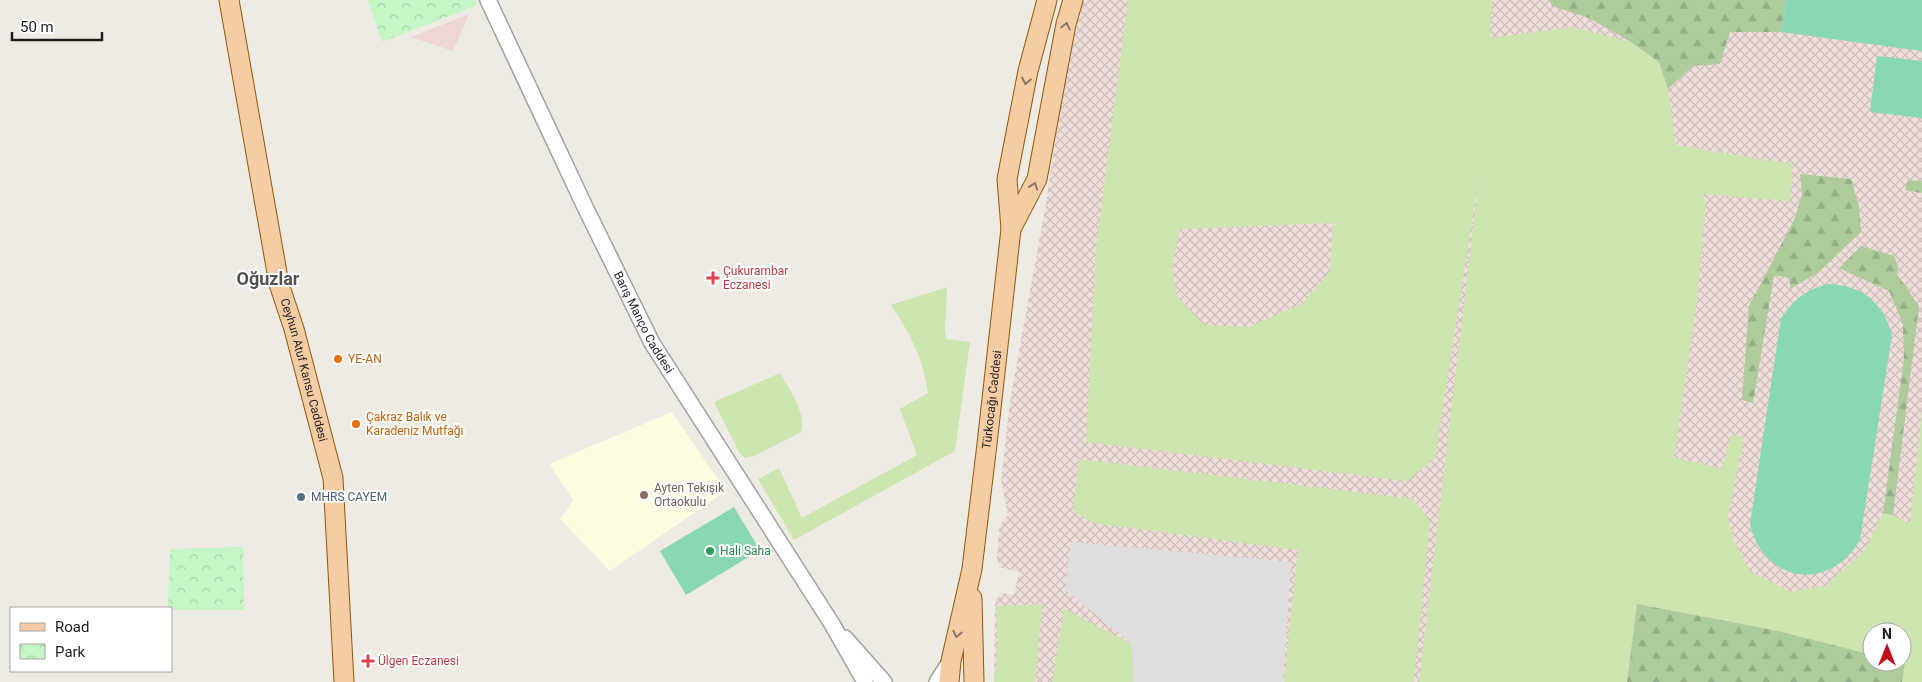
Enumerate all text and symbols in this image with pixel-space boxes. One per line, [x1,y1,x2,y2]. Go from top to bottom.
scale bar [12,10,102,42]
text: 50 m [20,18,54,36]
one-way arrow [1060,22,1071,31]
one-way arrow [1021,77,1032,86]
one-way arrow [1028,182,1038,190]
place label: Çukurambar Eczanesi [723,264,788,292]
district label: Oğuzlar [237,268,300,289]
street label: Barış Manço Caddesi [611,269,677,376]
marker: Çukurambar Eczanesi [707,272,719,284]
street label: Ceyhun Atuf Kansu Caddesi [277,297,330,443]
street label: Türkocağı Caddesi [979,349,1004,450]
place label: YE-AN [348,352,382,366]
marker: YE-AN [332,353,344,365]
place label: Çakraz Balık ve Karadeniz Mutfağı [366,410,463,438]
marker: Çakraz Balık ve Karadeniz Mutfağı [350,418,362,430]
place label: Ayten Tekışık Ortaokulu [654,481,725,509]
marker: Ayten Tekışık Ortaokulu [638,489,650,501]
place label: MHRS CAYEM [311,490,387,504]
marker: MHRS CAYEM [295,491,307,503]
place label: Hali Saha [720,544,771,558]
marker: Hali Saha [704,545,716,557]
legend [10,607,172,672]
text: Road [55,618,89,636]
north arrow [1862,622,1912,672]
text: N [1882,626,1892,642]
one-way arrow [952,629,963,638]
text: Park [55,643,86,661]
place label: Ülgen Eczanesi [378,653,459,668]
marker: Ülgen Eczanesi [362,655,374,667]

